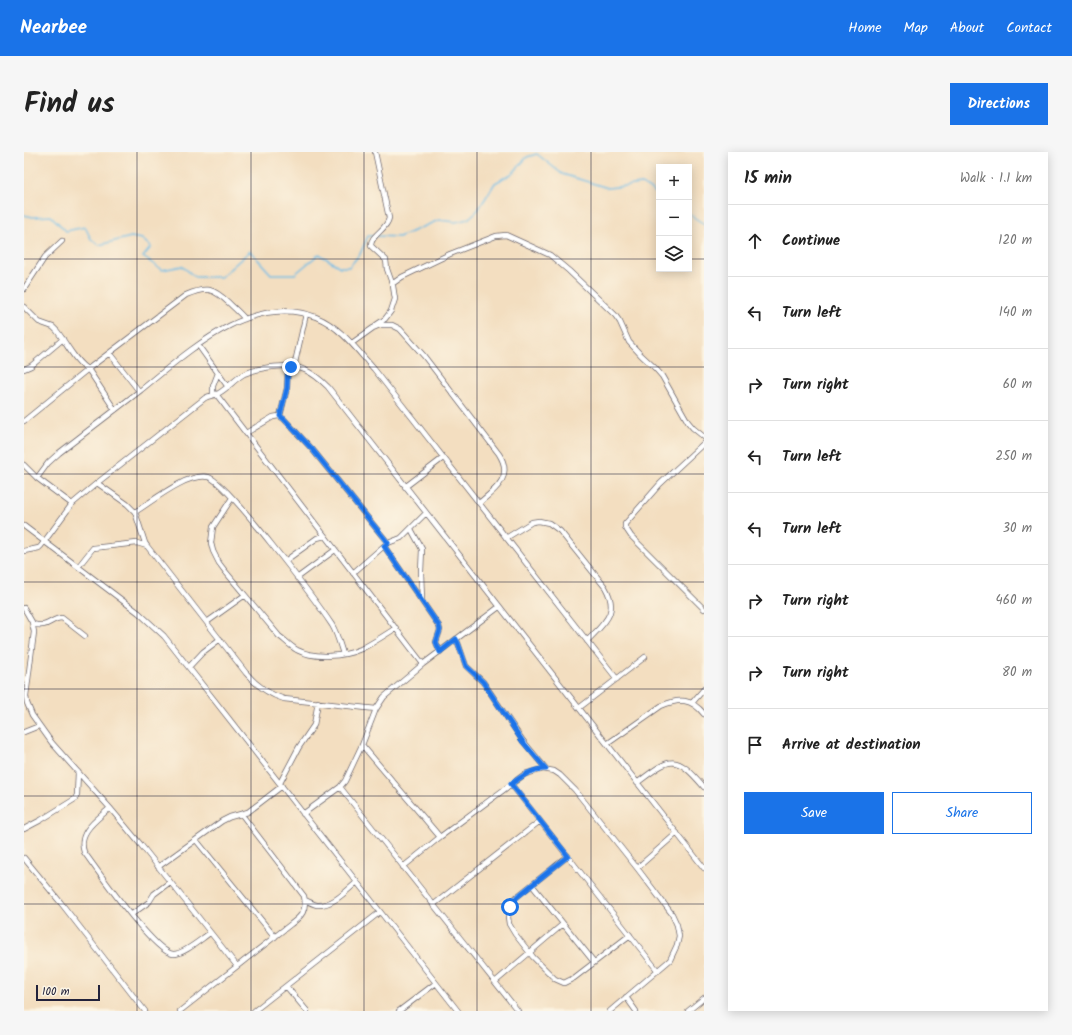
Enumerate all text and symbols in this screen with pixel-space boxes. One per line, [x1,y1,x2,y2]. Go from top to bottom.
text: Nearbee [20,13,87,43]
text: Home [848,17,882,39]
text: Map [904,17,928,39]
text: About [950,17,984,39]
text: Contact [1006,17,1052,39]
text: Find us [24,82,115,127]
button: Directions [950,83,1048,125]
map controls [656,164,692,272]
button: + [656,164,692,200]
text: 15 min [744,165,792,192]
text: Walk · 1.1 km [960,168,1032,189]
button: − [656,200,692,236]
text: Continue [782,229,840,253]
icon: ahead [744,230,766,252]
text: 120 m [998,230,1032,251]
button: layers [656,236,692,272]
text: Turn left [782,301,842,325]
icon: left [744,302,766,324]
text: 140 m [999,302,1032,323]
route end [282,358,300,376]
text: Turn right [782,373,849,397]
icon: right [744,374,766,396]
text: 60 m [1003,374,1032,395]
text: Turn left [782,445,842,469]
icon: left [744,446,766,468]
text: 250 m [995,446,1032,467]
text: Turn left [782,517,842,541]
icon: left [744,518,766,540]
text: 30 m [1003,518,1032,539]
text: Turn right [782,589,849,613]
icon: right [744,590,766,612]
text: 460 m [996,590,1032,611]
text: Turn right [782,661,849,685]
icon: right [744,662,766,684]
text: 80 m [1002,662,1032,683]
text: Arrive at destination [782,733,921,757]
icon: arrive [744,734,766,756]
button: Save [744,792,884,834]
button: Share [892,792,1032,834]
route start [501,898,519,916]
scale bar [36,983,100,1002]
text: 100 m [42,983,70,1001]

